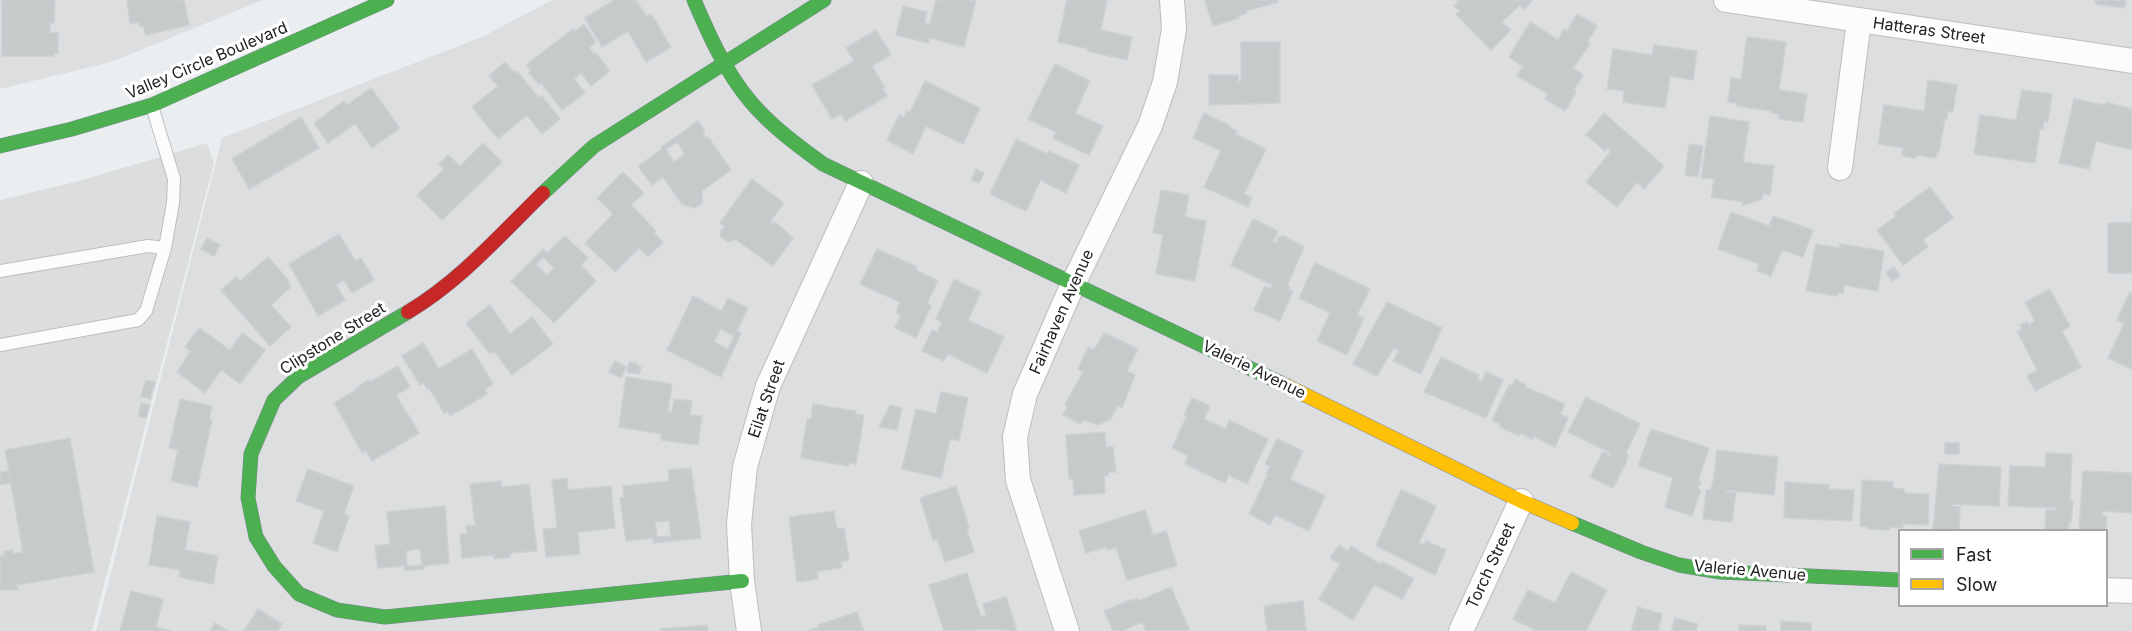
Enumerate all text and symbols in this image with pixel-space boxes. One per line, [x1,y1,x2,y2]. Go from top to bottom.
street label: Hatteras Street [1872,14,1986,48]
street label: Valley Circle Boulevard [123,18,291,104]
street label: Fairhaven Avenue [1026,247,1098,377]
street label: Clipstone Street [277,299,389,379]
street label: Valerie Avenue [1199,337,1309,403]
street label: Eilat Street [745,357,789,441]
street label: Torch Street [1463,520,1519,612]
legend [1898,529,2108,607]
text: Fast [1956,544,1992,565]
street label: Valerie Avenue [1693,557,1807,585]
text: Slow [1956,574,1997,595]

